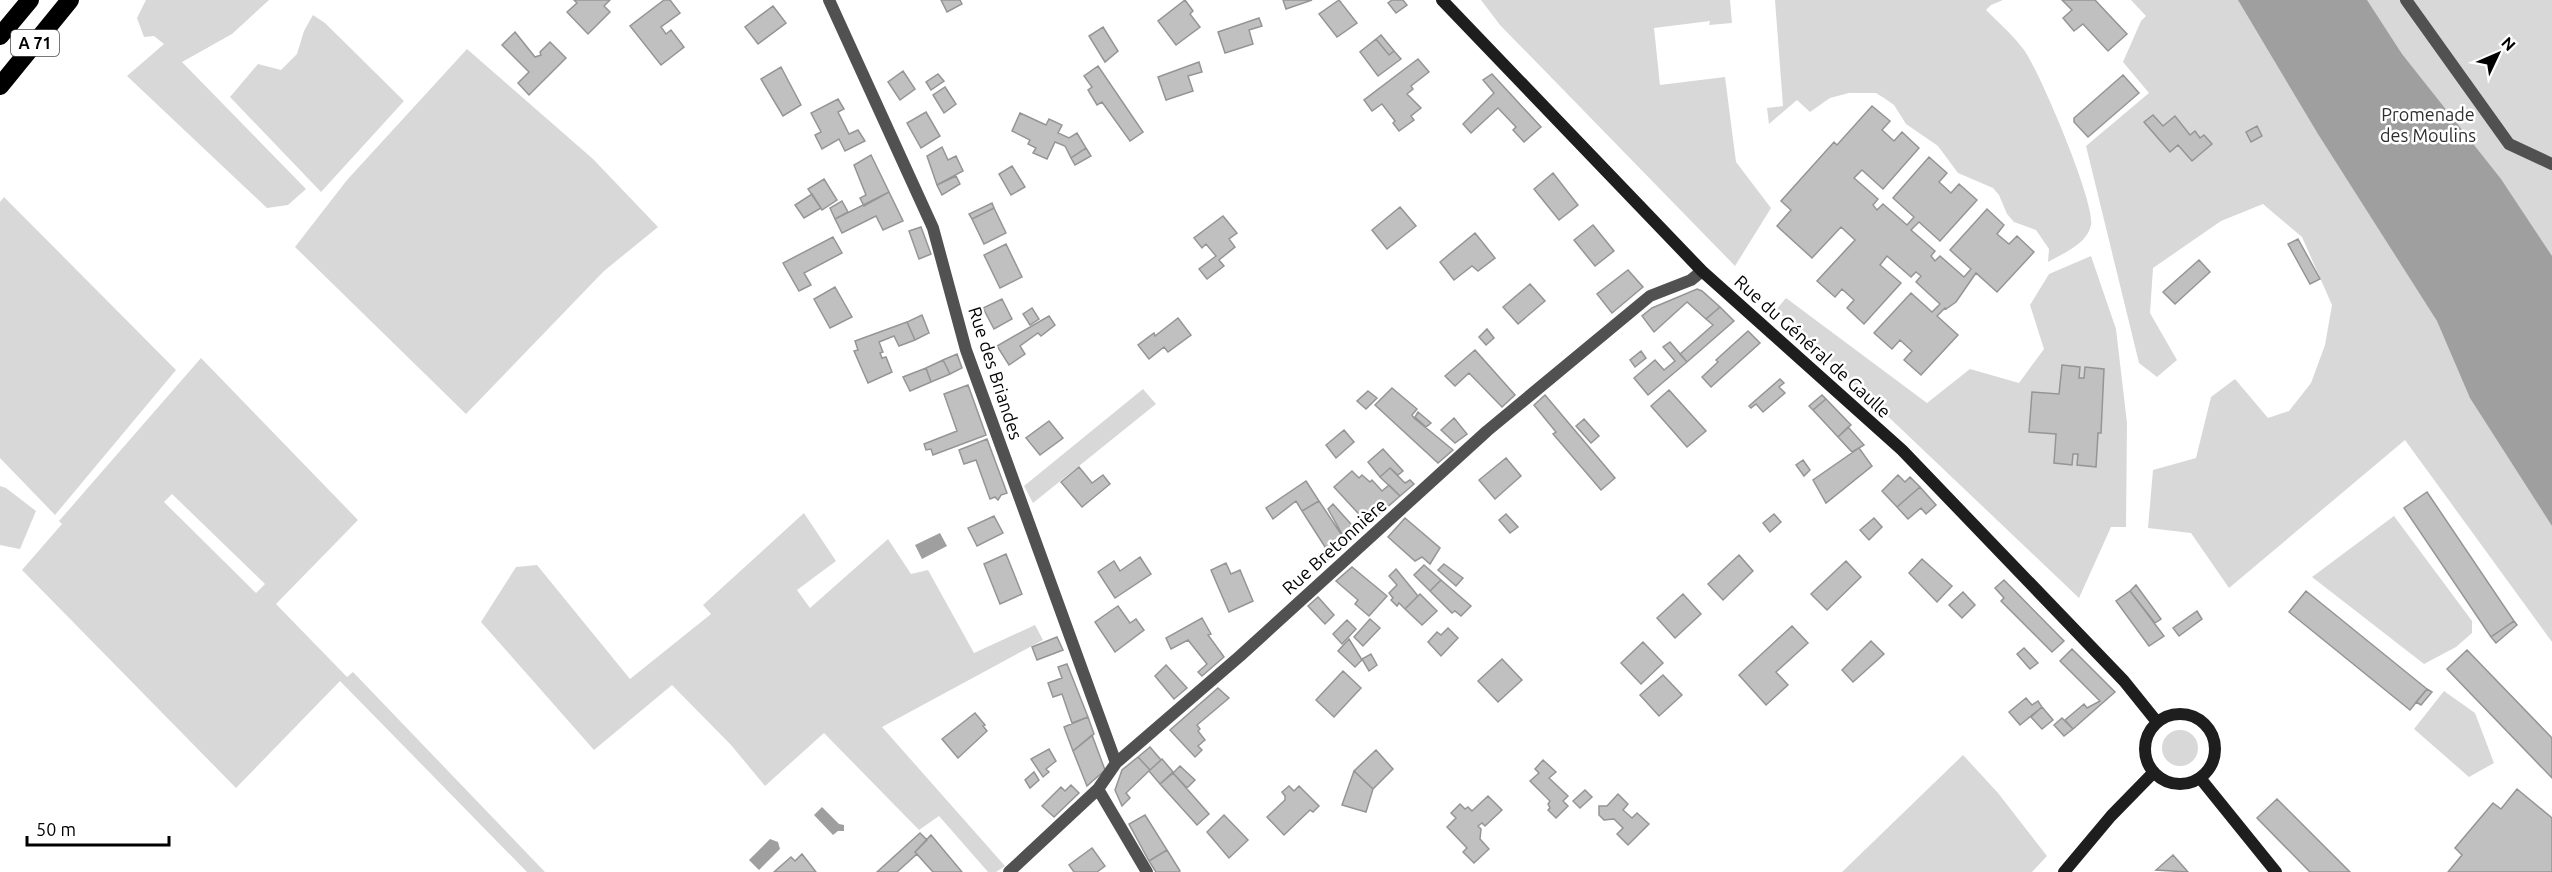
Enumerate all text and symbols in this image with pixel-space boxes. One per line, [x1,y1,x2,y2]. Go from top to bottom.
north arrow [2468,24,2528,84]
road number: A 71 [11,30,59,56]
text: N [2498,33,2519,54]
park label: Promenade des Moulins [2380,104,2476,145]
street label: Rue du Général de Gaulle [1731,271,1895,421]
street label: Rue des Briandes [965,304,1027,442]
street label: Rue Bretonnière [1278,494,1390,598]
scale bar [27,809,170,847]
text: 50 m [36,819,76,839]

